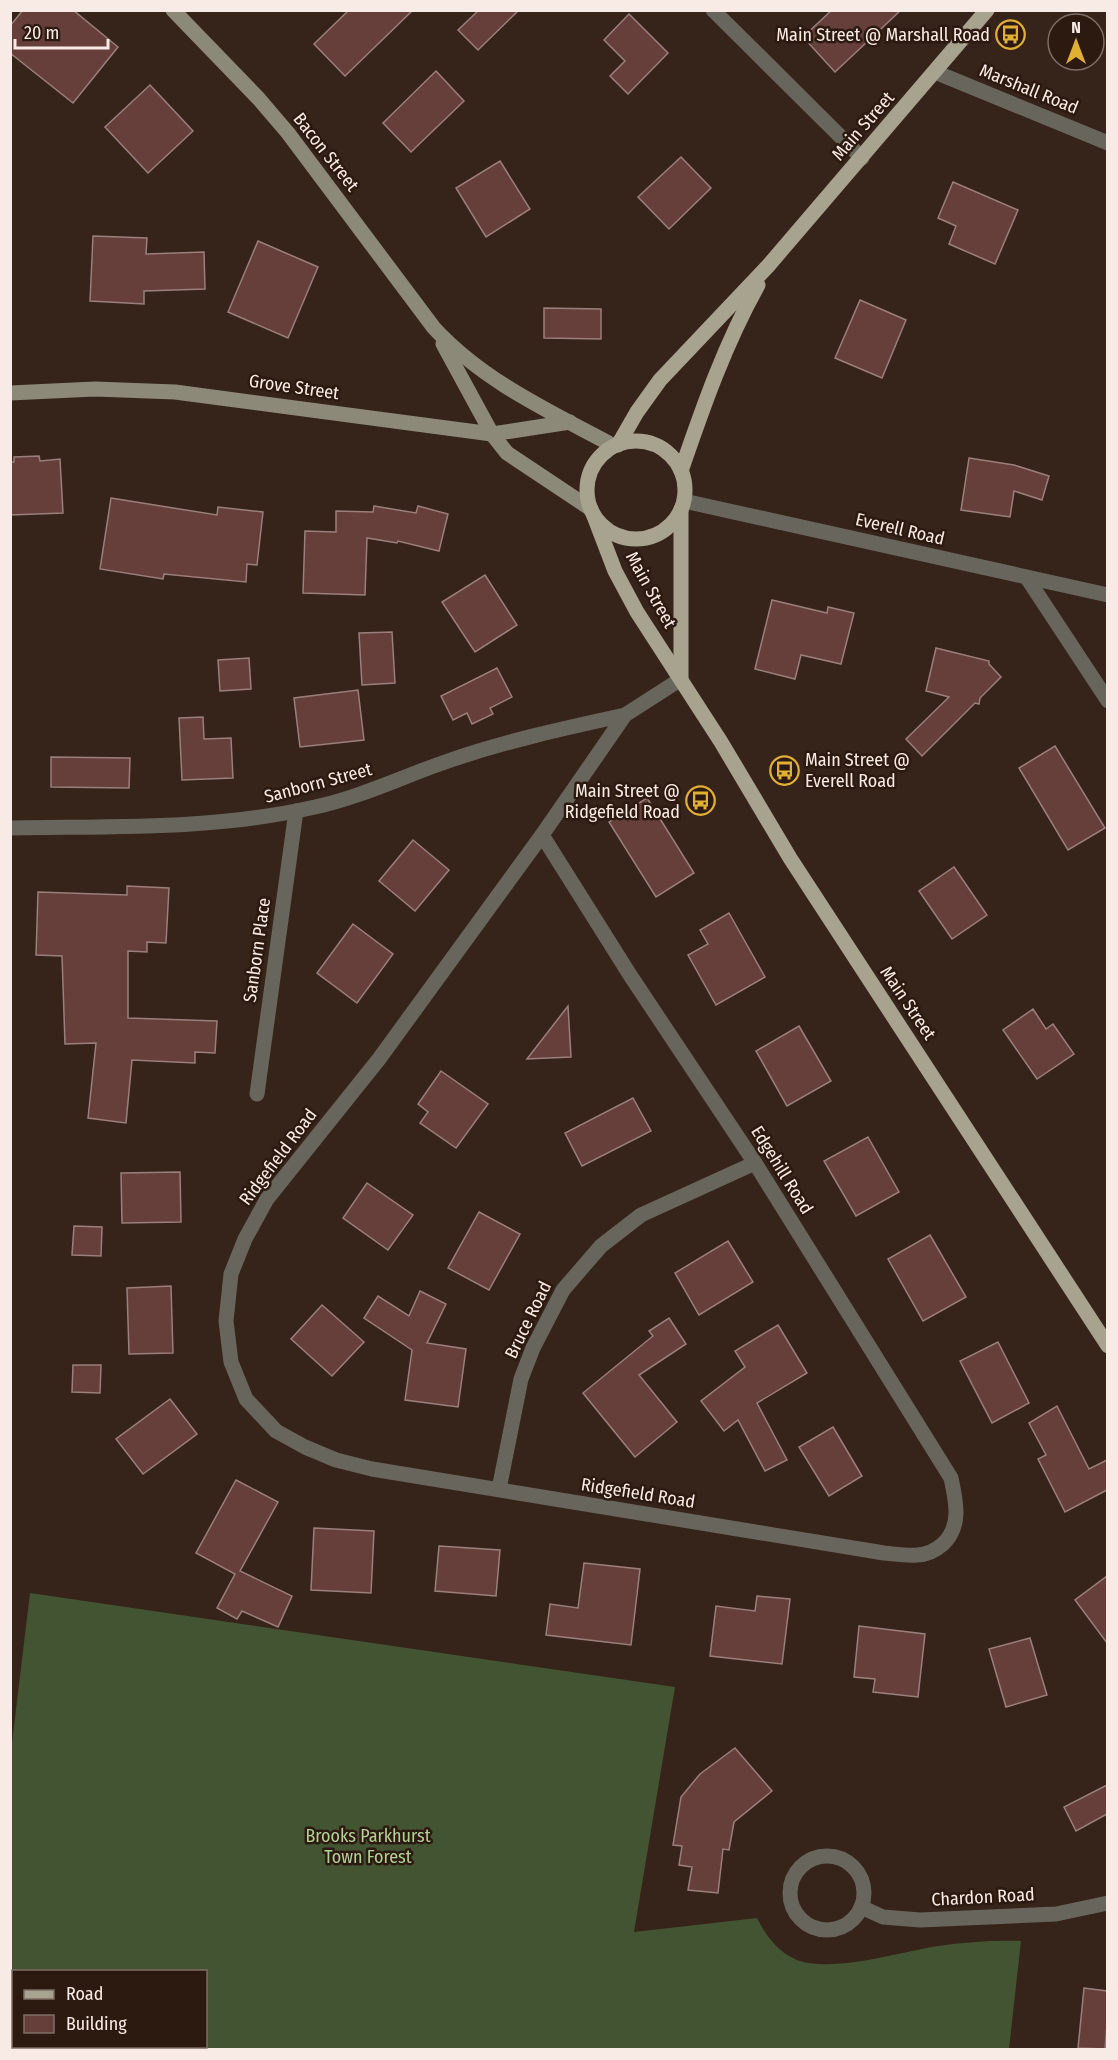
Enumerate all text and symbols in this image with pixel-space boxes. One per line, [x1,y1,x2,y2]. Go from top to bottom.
scale bar [15,12,108,50]
north arrow [1046,12,1106,72]
text: N [1071,18,1081,37]
bus stop icon: Main Street @ Marshall Road [995,19,1027,51]
text: 20 m [24,22,59,44]
place label: Main Street @ Marshall Road [776,24,990,46]
street label: Marshall Road [976,59,1082,119]
street label: Main Street [827,87,899,165]
street label: Bacon Street [289,108,364,196]
street label: Grove Street [248,370,341,404]
street label: Everell Road [853,508,947,550]
street label: Main Street [621,548,681,632]
place label: Main Street @ Everell Road [805,749,910,792]
bus stop icon: Main Street @ Everell Road [768,754,800,786]
street label: Sanborn Street [262,758,374,808]
place label: Main Street @ Ridgefield Road [565,780,680,823]
bus stop icon: Main Street @ Ridgefield Road [685,785,717,817]
street label: Sanborn Place [239,896,275,1004]
street label: Main Street [875,962,941,1044]
street label: Ridgefield Road [235,1104,321,1210]
street label: Edgehill Road [746,1122,818,1218]
street label: Bruce Road [500,1278,556,1362]
street label: Ridgefield Road [579,1473,697,1513]
park label: Brooks Parkhurst Town Forest [305,1825,431,1868]
street label: Chardon Road [931,1883,1035,1911]
legend [12,1970,207,2048]
text: Road [66,1983,103,2005]
text: Building [66,2013,127,2035]

